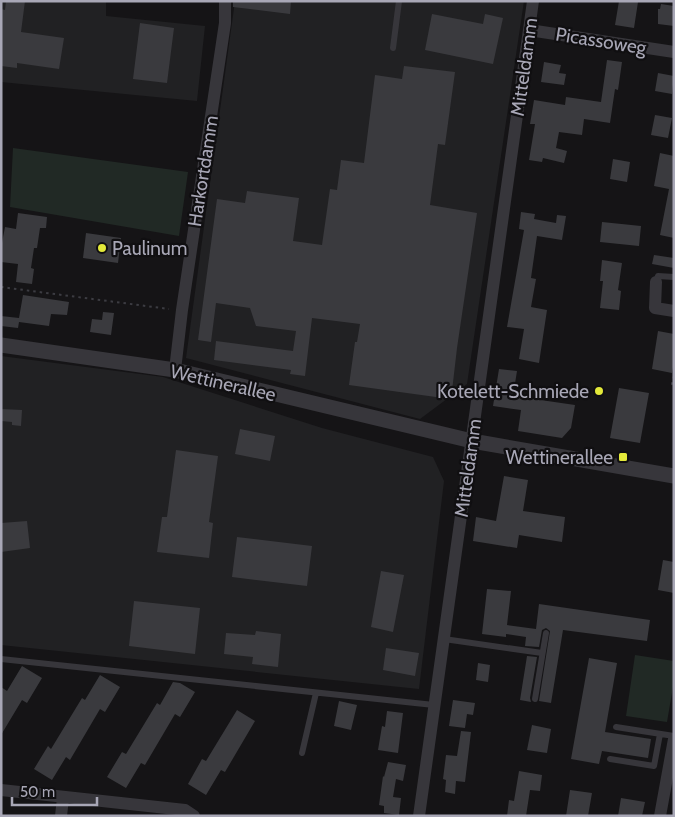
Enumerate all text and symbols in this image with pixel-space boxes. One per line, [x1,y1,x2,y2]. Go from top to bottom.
street label: Mitteldamm [506,16,542,118]
street label: Picassoweg [554,22,649,60]
street label: Harkortdamm [183,114,223,228]
place label: Paulinum [112,237,187,260]
marker: Paulinum [96,242,108,254]
street label: Wettinerallee [168,360,278,406]
place label: Kotelett-Schmiede [437,380,589,403]
marker: Kotelett-Schmiede [593,385,605,397]
street label: Mitteldamm [450,417,486,519]
place label: Wettinerallee [506,446,613,469]
marker: Wettinerallee [617,451,629,463]
scale bar [12,774,98,806]
text: 50 m [20,783,55,801]

